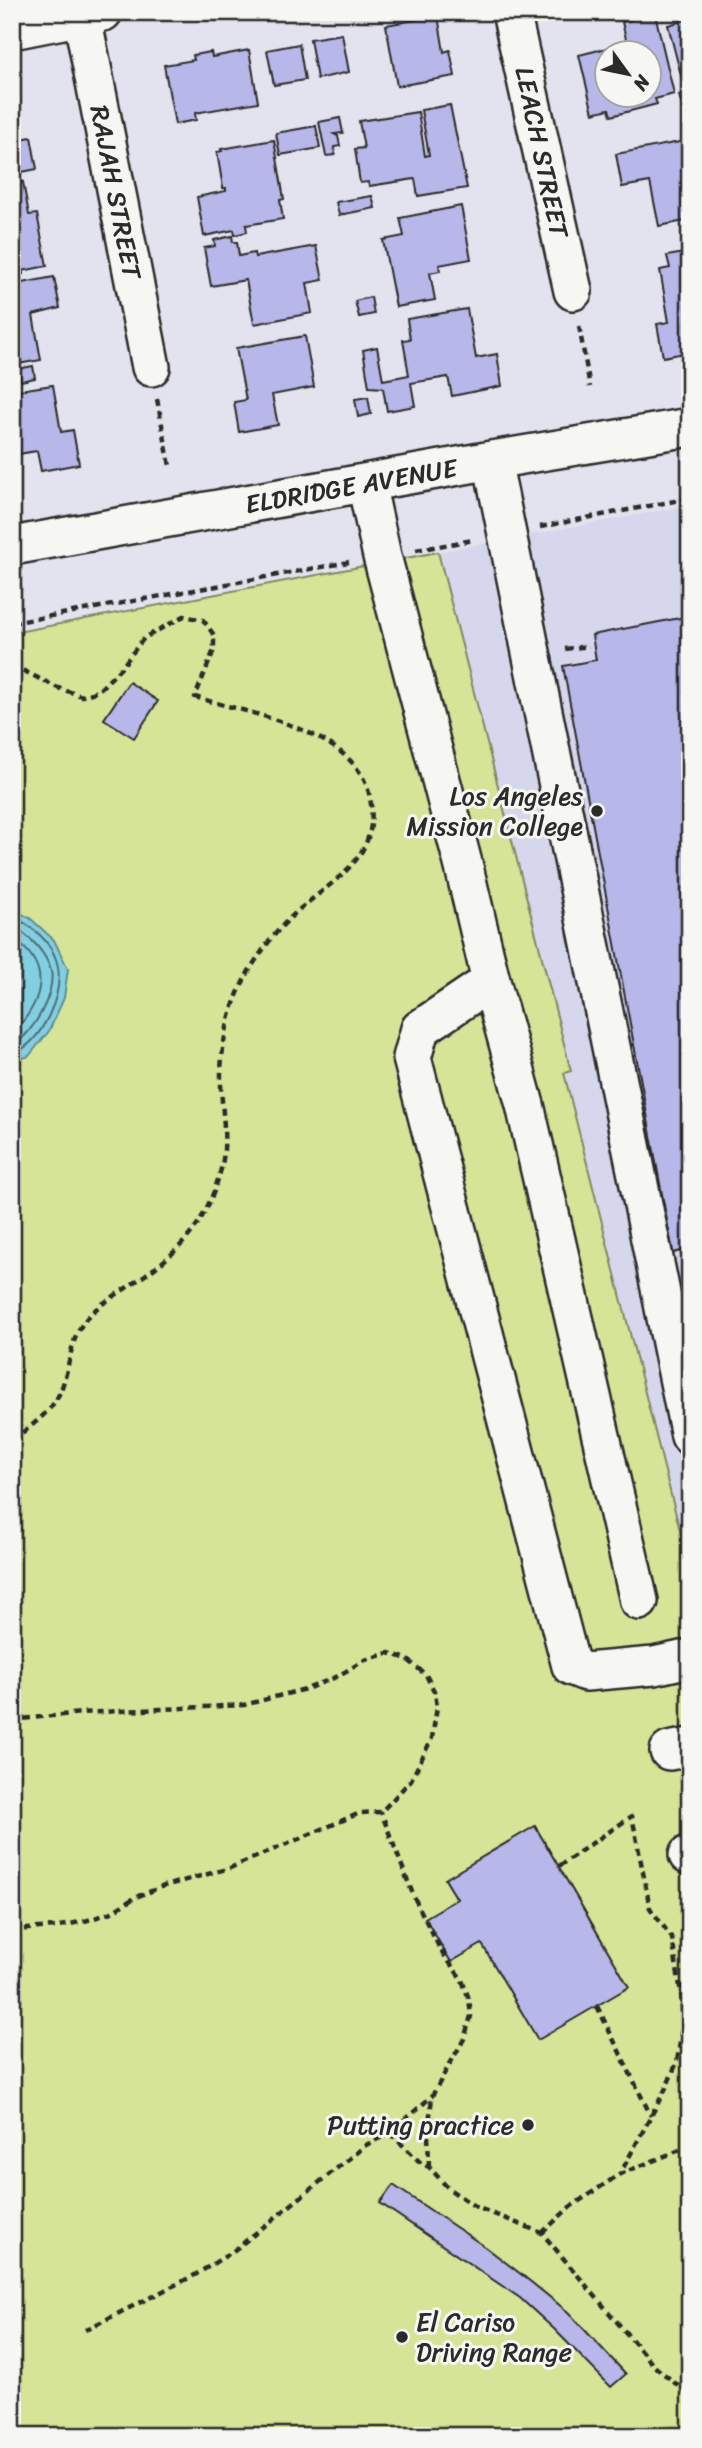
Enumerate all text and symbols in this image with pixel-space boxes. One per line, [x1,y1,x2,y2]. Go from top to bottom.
north arrow [594,38,664,108]
street label: LEACH STREET [501,62,583,243]
text: N [624,68,660,98]
street label: RAJAH STREET [77,101,156,284]
street label: ELDRIDGE AVENUE [241,444,462,527]
place label: Los Angeles Mission College [406,773,583,849]
marker: Los Angeles Mission College [589,803,605,819]
place label: Putting practice [327,2102,514,2148]
marker: Putting practice [520,2117,536,2133]
place label: El Cariso Driving Range [416,2299,572,2375]
marker: El Cariso Driving Range [394,2329,410,2345]

